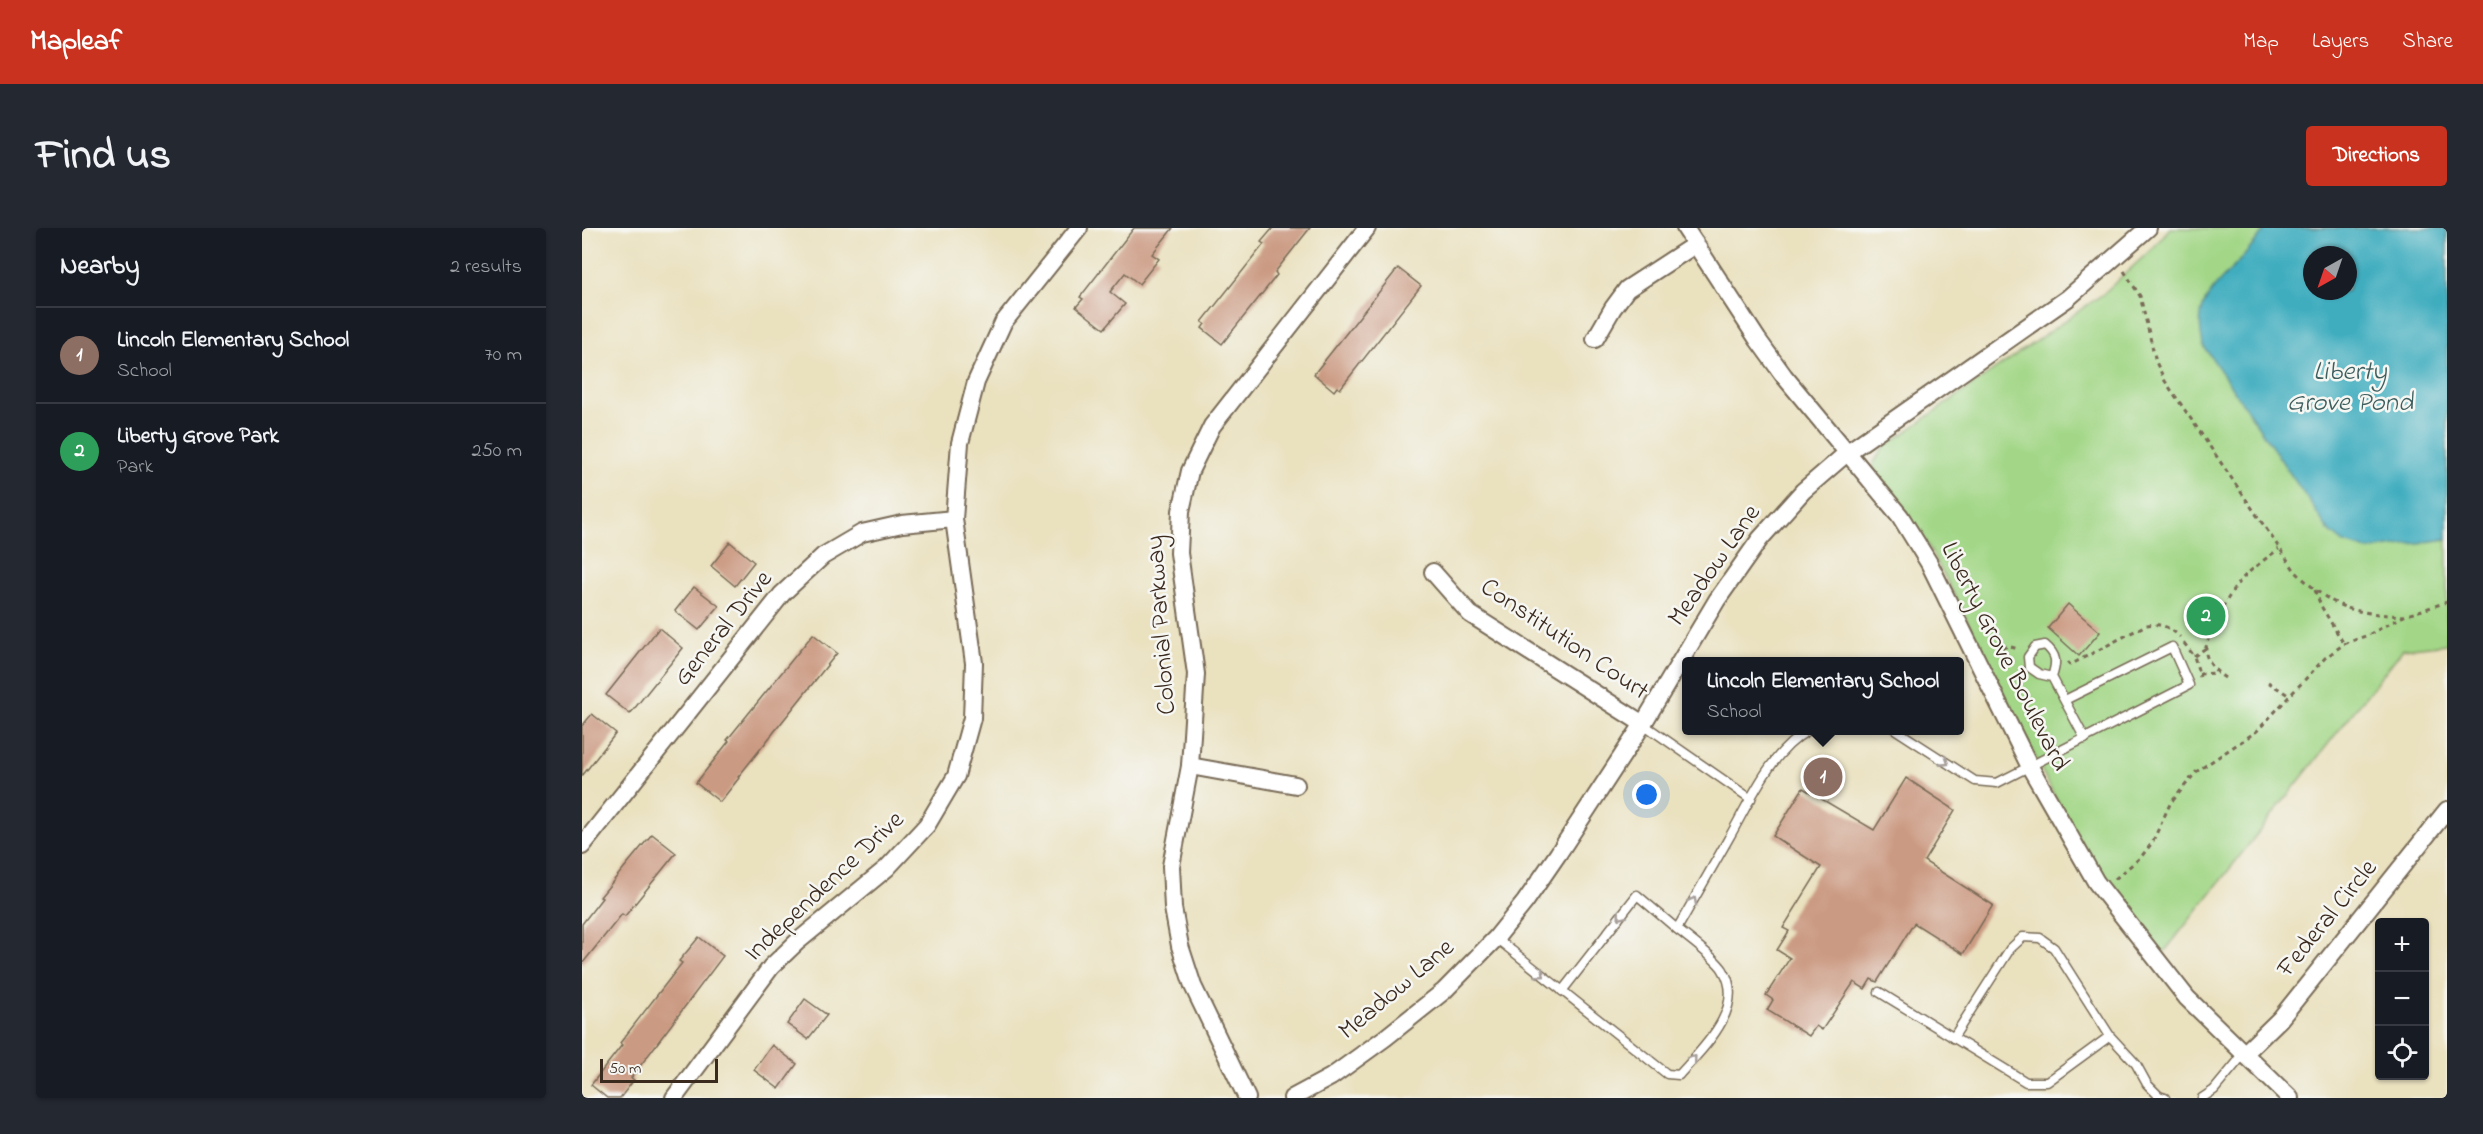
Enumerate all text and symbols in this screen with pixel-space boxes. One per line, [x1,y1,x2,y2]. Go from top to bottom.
text: Mapleaf [30,22,122,63]
text: Map [2243,27,2279,57]
text: Layers [2312,27,2369,57]
text: Share [2402,27,2453,57]
text: Find us [36,126,171,187]
button: Directions [2306,126,2447,186]
north arrow [2303,246,2357,300]
text: Nearby [60,248,139,286]
text: 2 results [450,253,522,282]
text: Lincoln Elementary School [117,325,349,357]
text: 1 [76,341,83,370]
text: 70 m [485,341,522,370]
water label: Liberty Grove Pond [2287,353,2415,423]
text: School [117,357,172,386]
text: Liberty Grove Park [117,421,279,453]
text: 2 [75,437,84,466]
text: 250 m [471,437,522,466]
text: Park [117,453,153,482]
street label: Meadow Lane [1659,497,1771,635]
street label: Colonial Parkway [1137,534,1187,716]
street label: Liberty Grove Boulevard [1930,536,2078,779]
street label: General Drive [665,563,783,695]
street label: Constitution Court [1472,569,1656,711]
pin: 2 [2186,594,2226,638]
popup [1682,657,1964,735]
text: Lincoln Elementary School [1707,666,1939,698]
text: School [1707,698,1762,727]
pin: 1 [1804,754,1842,800]
one-way arrow [1938,755,1949,766]
your location [1632,780,1661,809]
street label: Independence Drive [736,802,914,971]
street label: Federal Circle [2268,851,2388,987]
one-way arrow [1686,896,1698,907]
one-way arrow [1617,909,1628,920]
map controls [2375,918,2429,1080]
button: + [2375,918,2429,972]
street label: Meadow Lane [1331,930,1464,1050]
one-way arrow [1535,967,1546,978]
button: − [2375,972,2429,1026]
button: locate [2375,1026,2429,1080]
one-way arrow [1686,1054,1697,1065]
scale bar [600,1056,718,1084]
text: 50 m [609,1057,641,1081]

